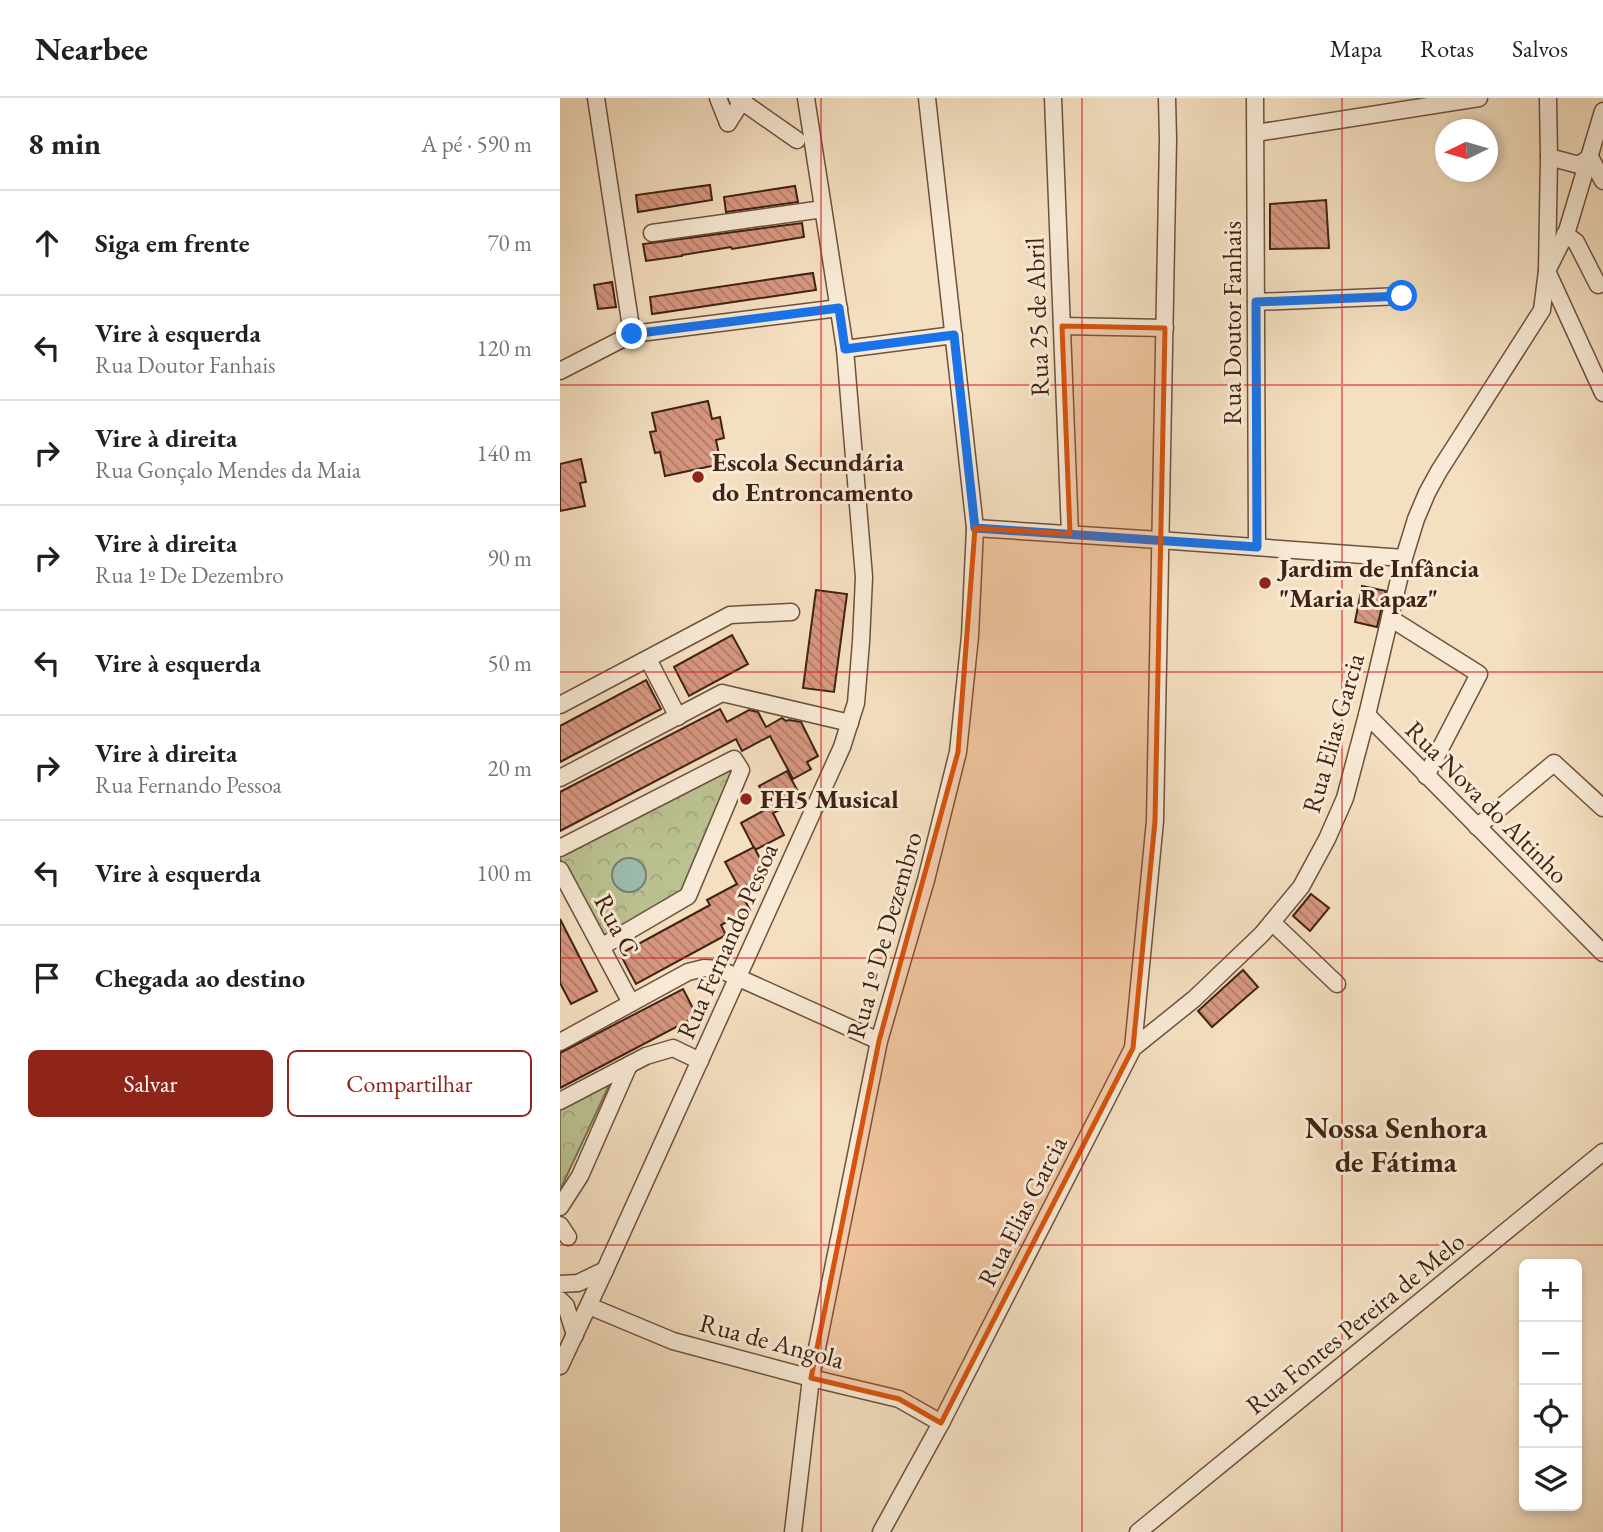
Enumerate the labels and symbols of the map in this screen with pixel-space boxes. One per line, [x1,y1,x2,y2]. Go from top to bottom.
north arrow [1435,119,1498,182]
street label: Rua Doutor Fanhais [1215,221,1249,425]
street label: Rua 25 de Abril [1017,237,1057,397]
route start [1386,280,1417,311]
route end [616,318,647,349]
place label: Escola Secundária do Entroncamento [712,445,913,509]
marker: Escola Secundária do Entroncamento [690,469,706,485]
place label: Jardim de Infância "Maria Rapaz" [1276,551,1480,615]
marker: Jardim de Infância "Maria Rapaz" [1257,575,1273,591]
street label: Rua Elias Garcia [1294,649,1372,817]
street label: Rua Nova do Altinho [1398,713,1576,891]
place label: FH5 Musical [760,782,899,816]
marker: FH5 Musical [738,791,754,807]
street label: Rua 1º De Dezembro [838,828,930,1042]
street label: Rua Fernando Pessoa [669,837,786,1044]
street label: Rua C [586,888,648,962]
district label: Nossa Senhora de Fátima [1305,1108,1488,1181]
street label: Rua Elias Garcia [970,1129,1075,1292]
street label: Rua Fontes Pereira de Melo [1239,1224,1471,1422]
street label: Rua de Angola [696,1305,849,1377]

